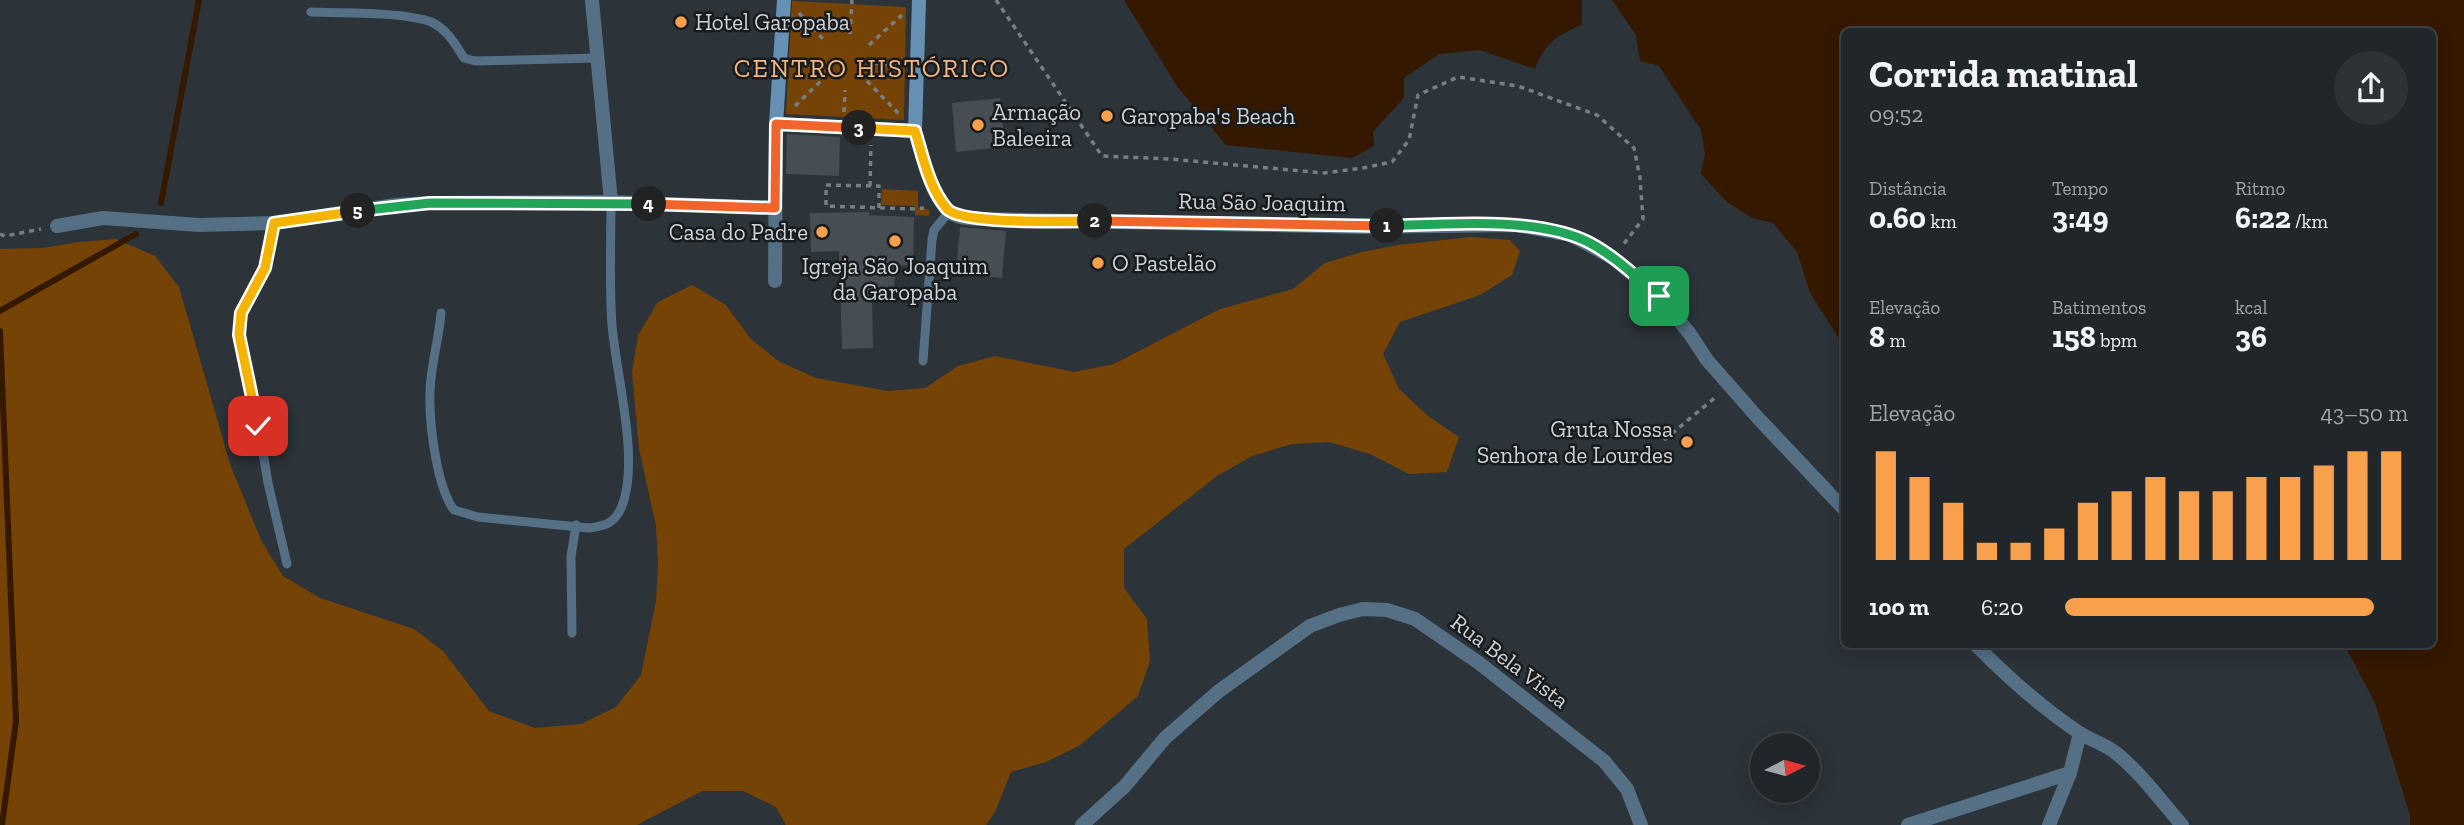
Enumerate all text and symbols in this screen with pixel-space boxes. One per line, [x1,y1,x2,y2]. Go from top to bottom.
place label: Hotel Garopaba [695,8,850,36]
marker: Hotel Garopaba [673,14,689,30]
text: Corrida matinal [1869,51,2138,97]
button: share [2334,51,2408,125]
district label: CENTRO HISTÓRICO [734,52,1010,84]
place label: Armação Baleeira [992,98,1081,152]
text: 09:52 [1869,100,1923,128]
place label: Garopaba's Beach [1121,102,1295,130]
marker: Garopaba's Beach [1099,108,1115,124]
pin: 3 [842,110,876,146]
text: 3 [853,116,864,139]
marker: Armação Baleeira [970,117,986,133]
text: Distância [1869,177,1946,200]
text: Tempo [2052,177,2108,200]
text: Ritmo [2235,177,2285,200]
pin: 4 [632,186,666,222]
street label: Rua São Joaquim [1178,187,1346,217]
text: 4 [643,192,654,215]
pin: 5 [340,194,376,228]
text: 5 [353,199,362,222]
text: 0.60 [1869,200,1926,236]
text: 3:49 [2052,200,2109,236]
text: 6:22 [2235,200,2291,236]
pin: 2 [1078,204,1112,238]
pin: 1 [1370,208,1404,244]
text: 2 [1089,209,1100,232]
text: km [1926,210,1957,233]
text: /km [2291,210,2328,233]
text: 1 [1383,214,1390,237]
place label: Casa do Padre [669,218,808,246]
marker: Casa do Padre [814,224,830,240]
marker: Igreja São Joaquim da Garopaba [887,233,903,249]
place label: O Pastelão [1112,249,1217,277]
place label: Igreja São Joaquim da Garopaba [802,252,988,306]
marker: O Pastelão [1090,255,1106,271]
pin [1629,266,1689,326]
icon: arrive [1640,277,1678,315]
text: Elevação [1869,296,1940,319]
text: Batimentos [2052,296,2146,319]
text: kcal [2235,296,2268,319]
text: 8 [1869,319,1885,355]
text: 158 [2052,319,2096,355]
text: 36 [2235,319,2267,355]
text: m [1885,329,1906,352]
text: bpm [2096,329,2137,352]
pin [228,396,288,456]
text: Elevação [1869,399,1955,427]
text: 43–50 m [2321,399,2408,427]
icon: check [239,407,277,445]
place label: Gruta Nossa Senhora de Lourdes [1477,415,1673,469]
marker: Gruta Nossa Senhora de Lourdes [1679,434,1695,450]
text: 100 m [1869,593,1929,621]
text: 6:20 [1981,593,2023,621]
street label: Rua Bela Vista [1446,608,1574,714]
north arrow [1750,733,1820,803]
map controls [1750,733,1820,803]

